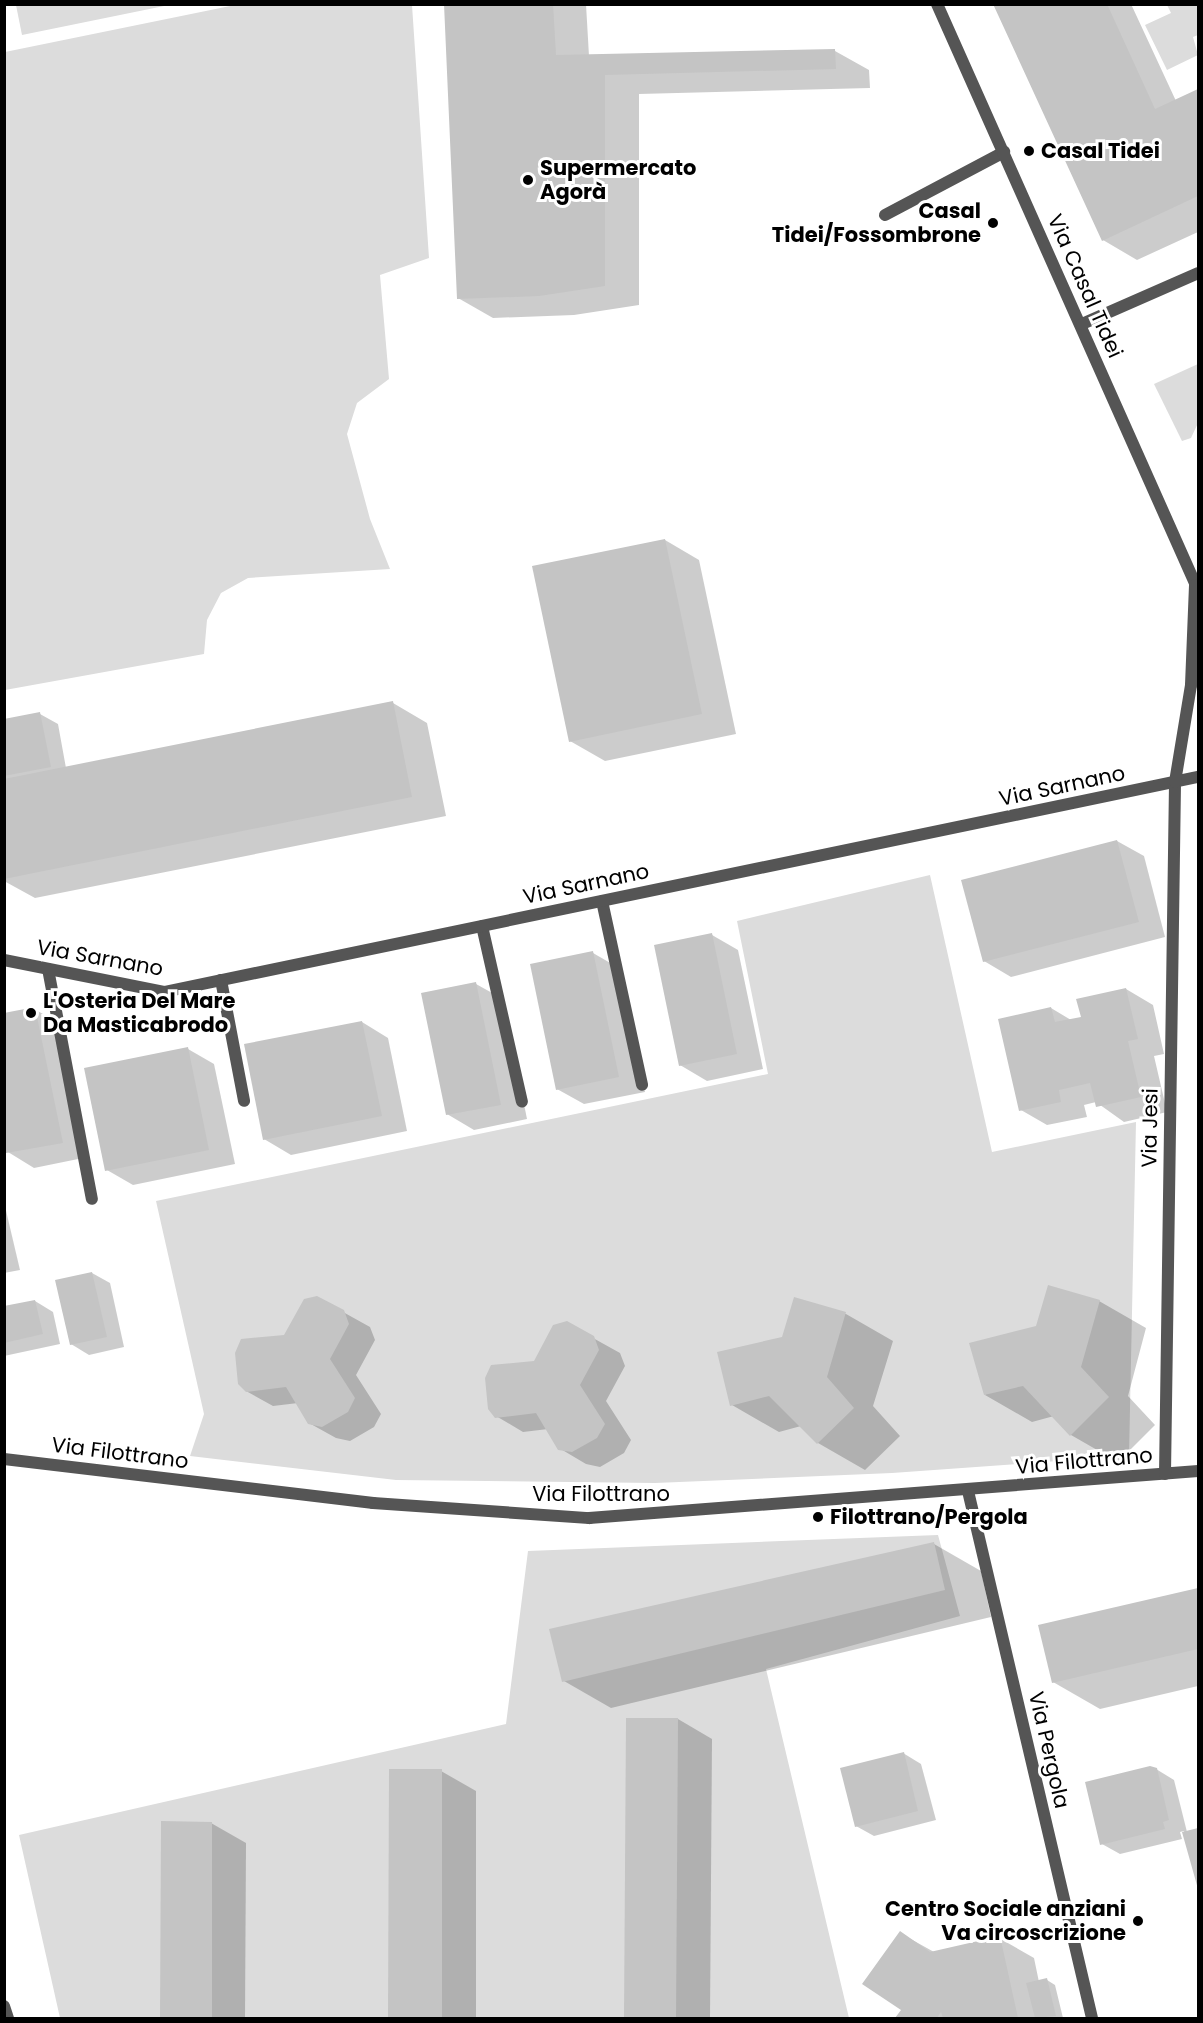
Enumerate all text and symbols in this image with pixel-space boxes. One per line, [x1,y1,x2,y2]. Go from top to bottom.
place label: Casal Tidei [1041,138,1160,164]
marker: Casal Tidei [1022,144,1036,158]
place label: Supermercato Agorà [540,155,696,205]
marker: Supermercato Agorà [521,173,535,187]
place label: Casal Tidei/Fossombrone [772,198,981,248]
street label: Via Casal Tidei [1042,210,1128,362]
marker: Casal Tidei/Fossombrone [986,216,1000,230]
street label: Via Sarnano [997,760,1127,812]
street label: Via Sarnano [521,858,651,910]
street label: Via Sarnano [35,934,165,982]
place label: L'Osteria Del Mare Da Masticabrodo [43,988,236,1038]
marker: L'Osteria Del Mare Da Masticabrodo [24,1006,38,1020]
street label: Via Jesi [1137,1088,1163,1168]
street label: Via Filottrano [50,1432,190,1474]
street label: Via Filottrano [1014,1442,1154,1480]
street label: Via Filottrano [532,1481,670,1507]
place label: Filottrano/Pergola [830,1504,1028,1530]
marker: Filottrano/Pergola [811,1510,825,1524]
street label: Via Pergola [1023,1689,1075,1811]
place label: Centro Sociale anziani Va circoscrizione [885,1896,1126,1946]
marker: Centro Sociale anziani Va circoscrizione [1131,1914,1145,1928]

